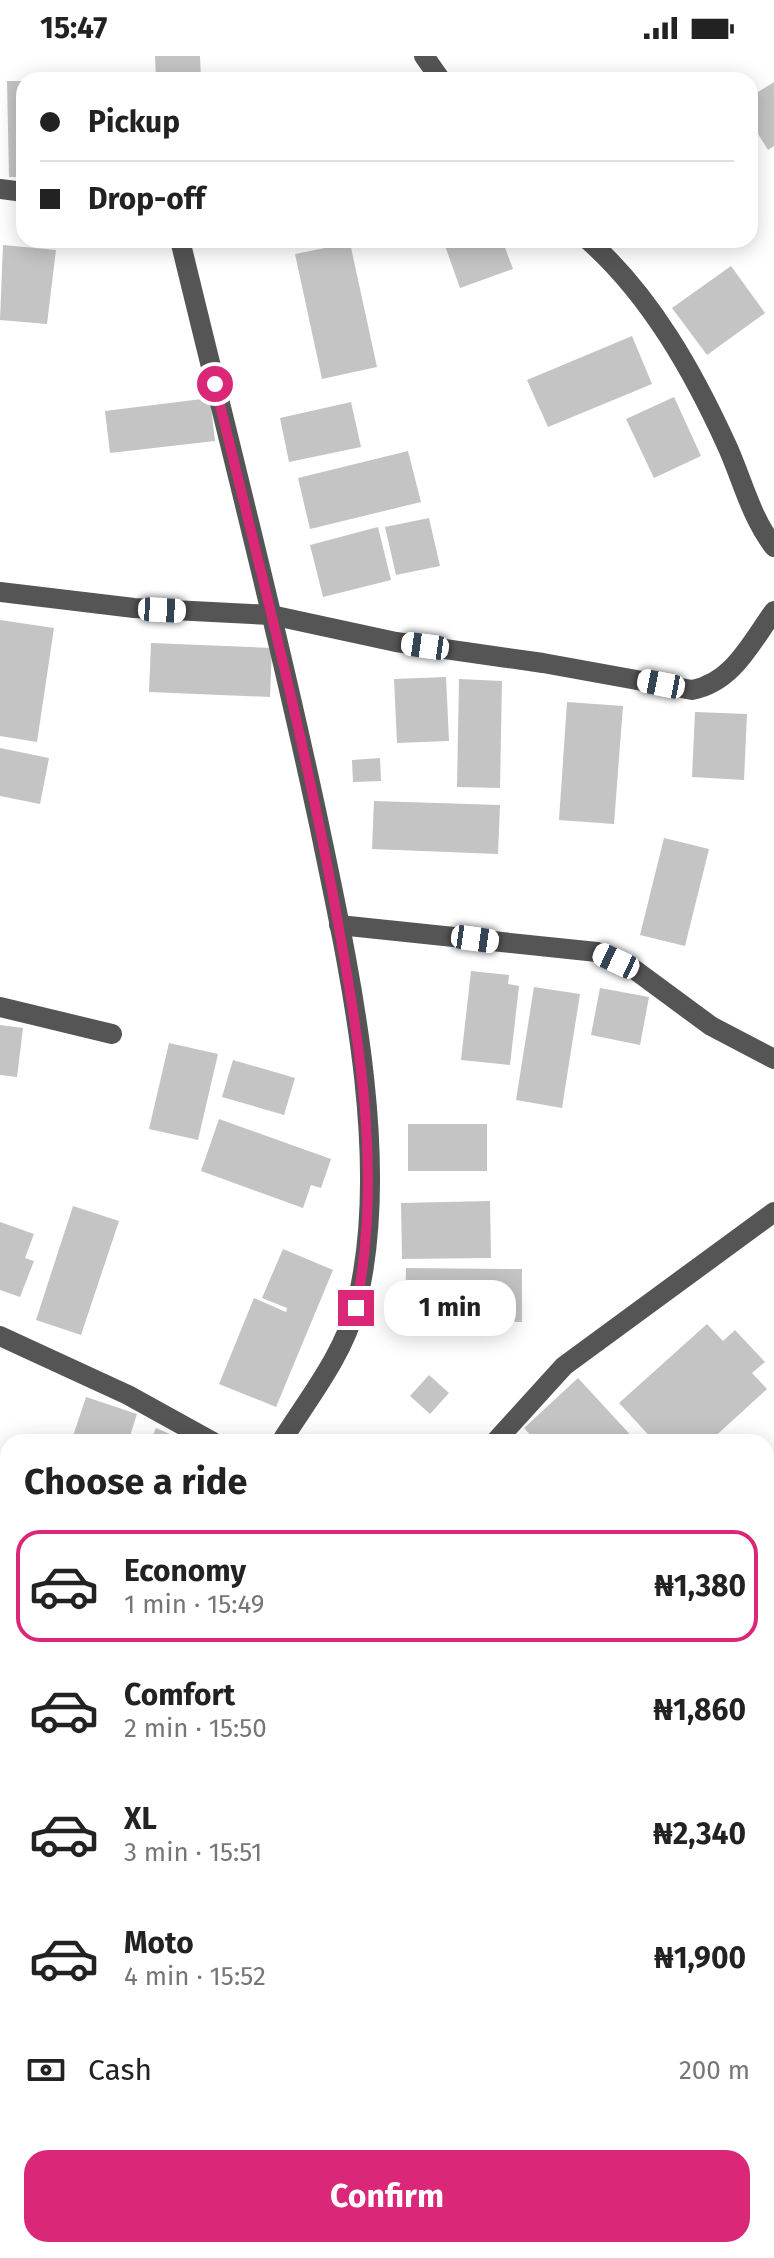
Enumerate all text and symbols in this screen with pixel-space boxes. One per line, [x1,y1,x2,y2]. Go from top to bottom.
text: 15:47 [40,10,107,46]
text: Pickup [88,104,180,140]
text: Drop-off [88,181,205,217]
route start [197,366,233,402]
car [137,597,187,623]
car [400,631,450,661]
car [635,668,687,700]
car [450,924,500,954]
car [589,940,643,982]
callout: 1 min [384,1280,516,1336]
route end [338,1290,374,1326]
text: 1 min [419,1292,481,1323]
text: Choose a ride [24,1460,247,1504]
icon: car [28,1550,100,1622]
text: Economy [124,1553,246,1589]
text: ₦1,380 [654,1568,746,1604]
text: 1 min · 15:49 [124,1589,264,1620]
icon: car [28,1674,100,1746]
text: Comfort [124,1677,235,1713]
text: ₦1,860 [653,1692,746,1728]
text: 2 min · 15:50 [124,1713,267,1744]
icon: car [28,1798,100,1870]
text: XL [124,1801,157,1837]
text: ₦2,340 [653,1816,746,1852]
text: 3 min · 15:51 [124,1837,262,1868]
icon: car [28,1922,100,1994]
text: Moto [124,1925,194,1961]
text: ₦1,900 [654,1940,746,1976]
text: 4 min · 15:52 [124,1961,266,1992]
icon: cash [24,2048,68,2092]
text: Cash [88,2052,152,2088]
text: 200 m [679,2055,750,2086]
button: Confirm [24,2150,750,2242]

